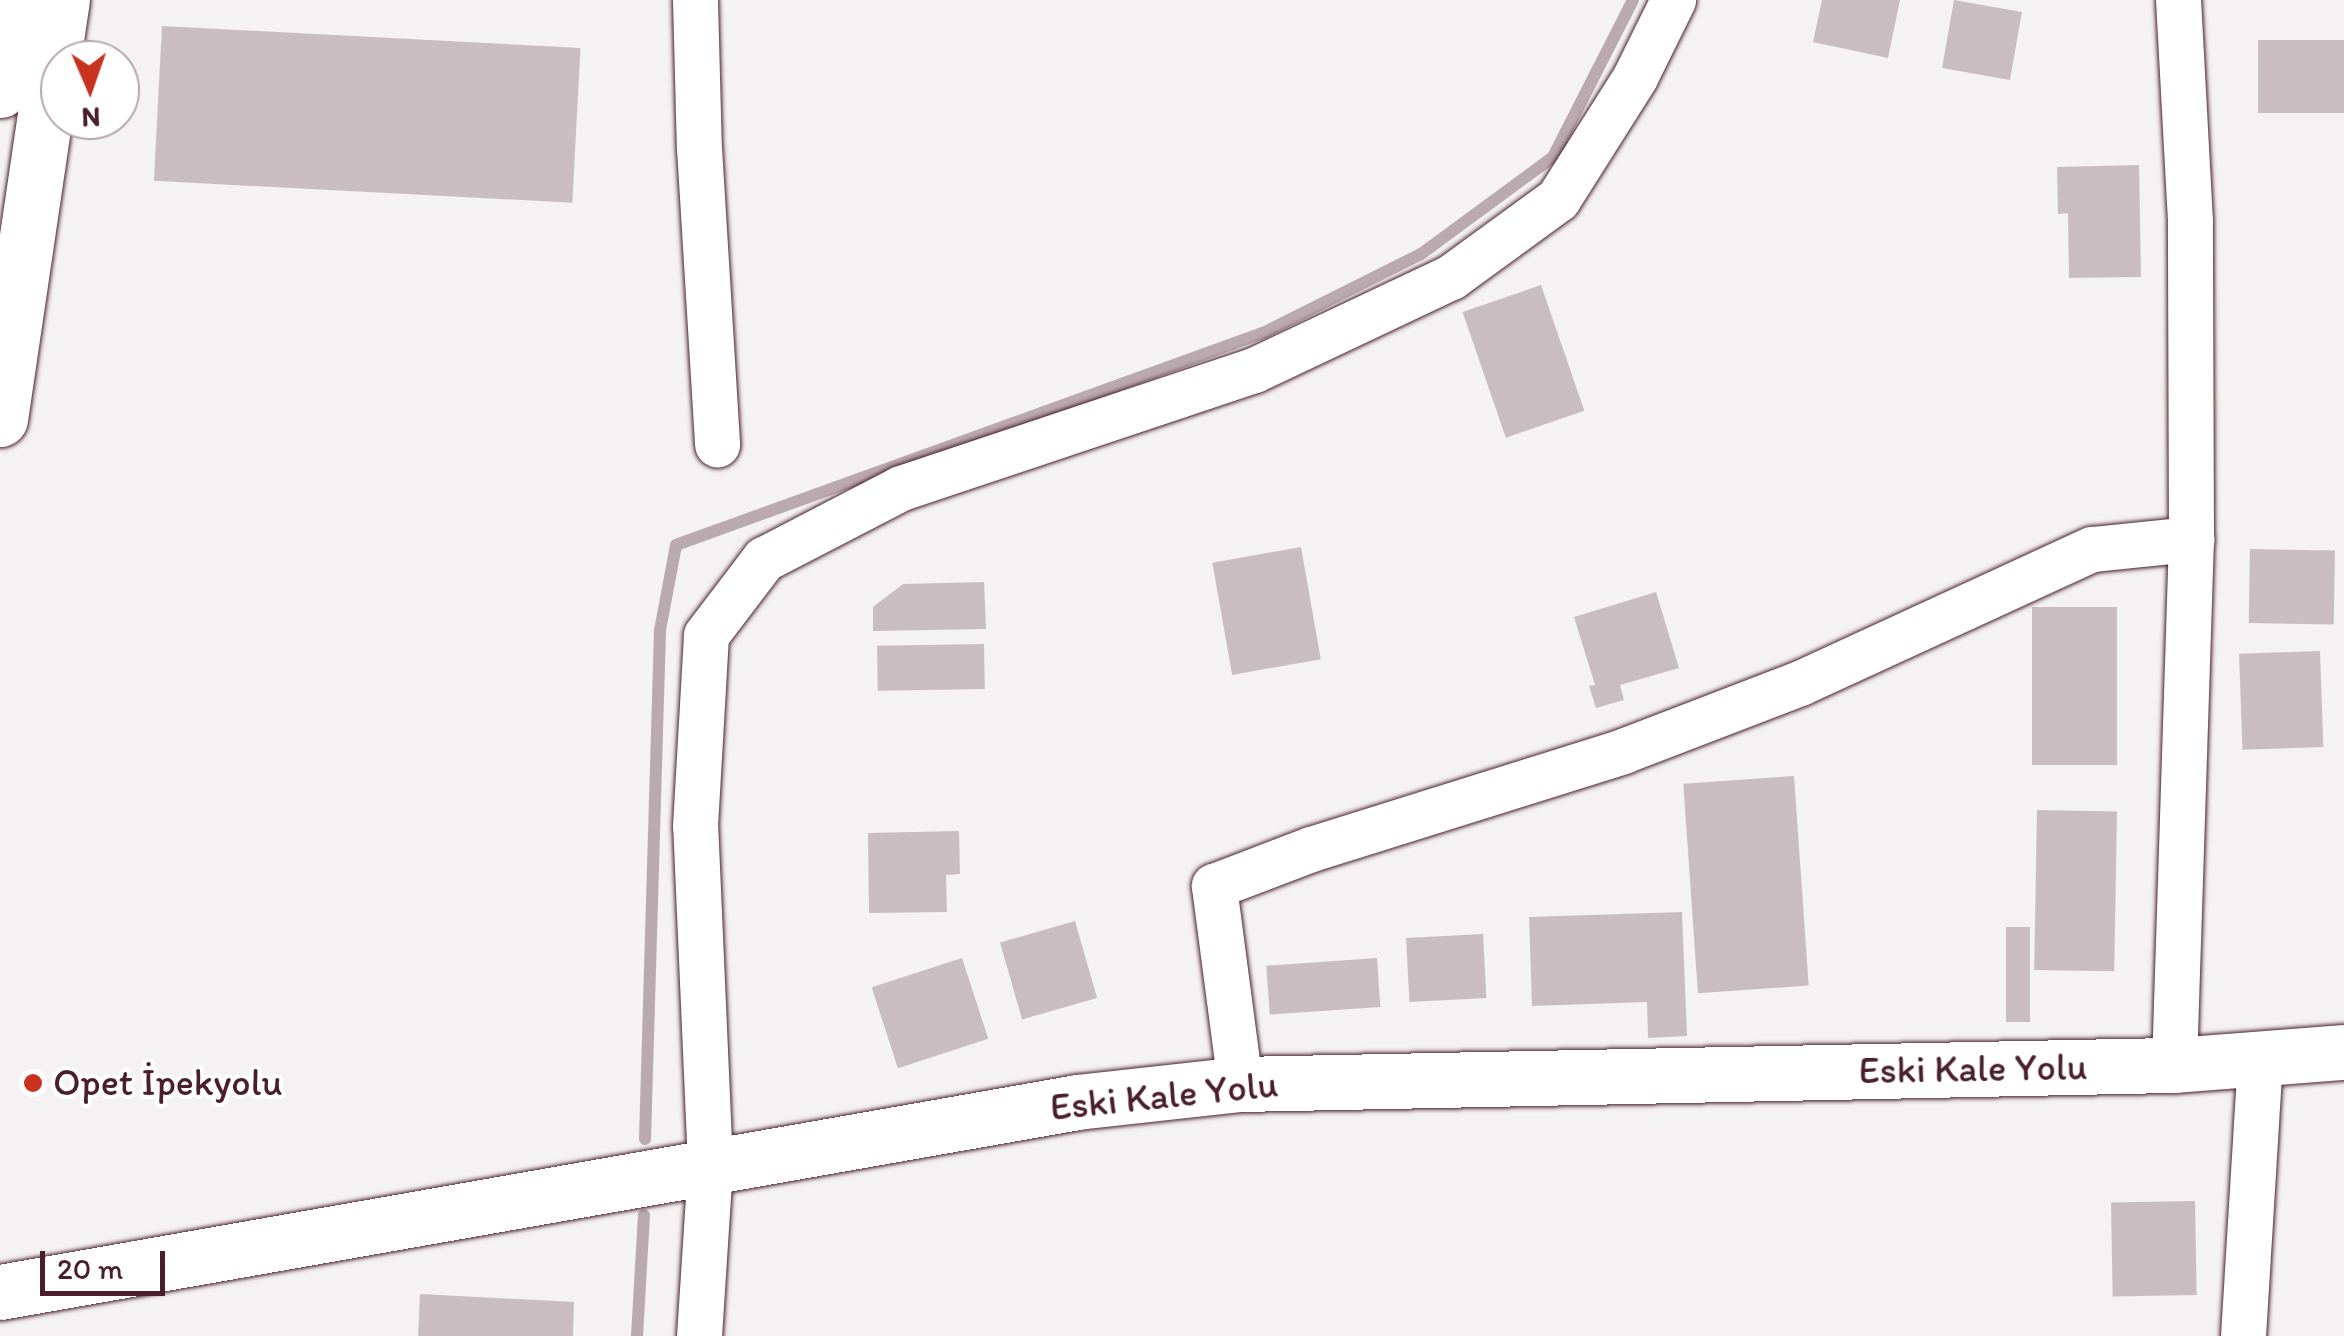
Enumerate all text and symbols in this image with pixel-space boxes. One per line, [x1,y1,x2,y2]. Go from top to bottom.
north arrow [40,40,140,140]
text: N [81,101,101,135]
street label: Eski Kale Yolu [1859,1044,2087,1094]
place label: Opet İpekyolu [53,1060,282,1106]
street label: Eski Kale Yolu [1049,1061,1279,1131]
marker: Opet İpekyolu [22,1072,44,1094]
scale bar [45,1231,170,1293]
text: 20 m [57,1250,123,1287]

